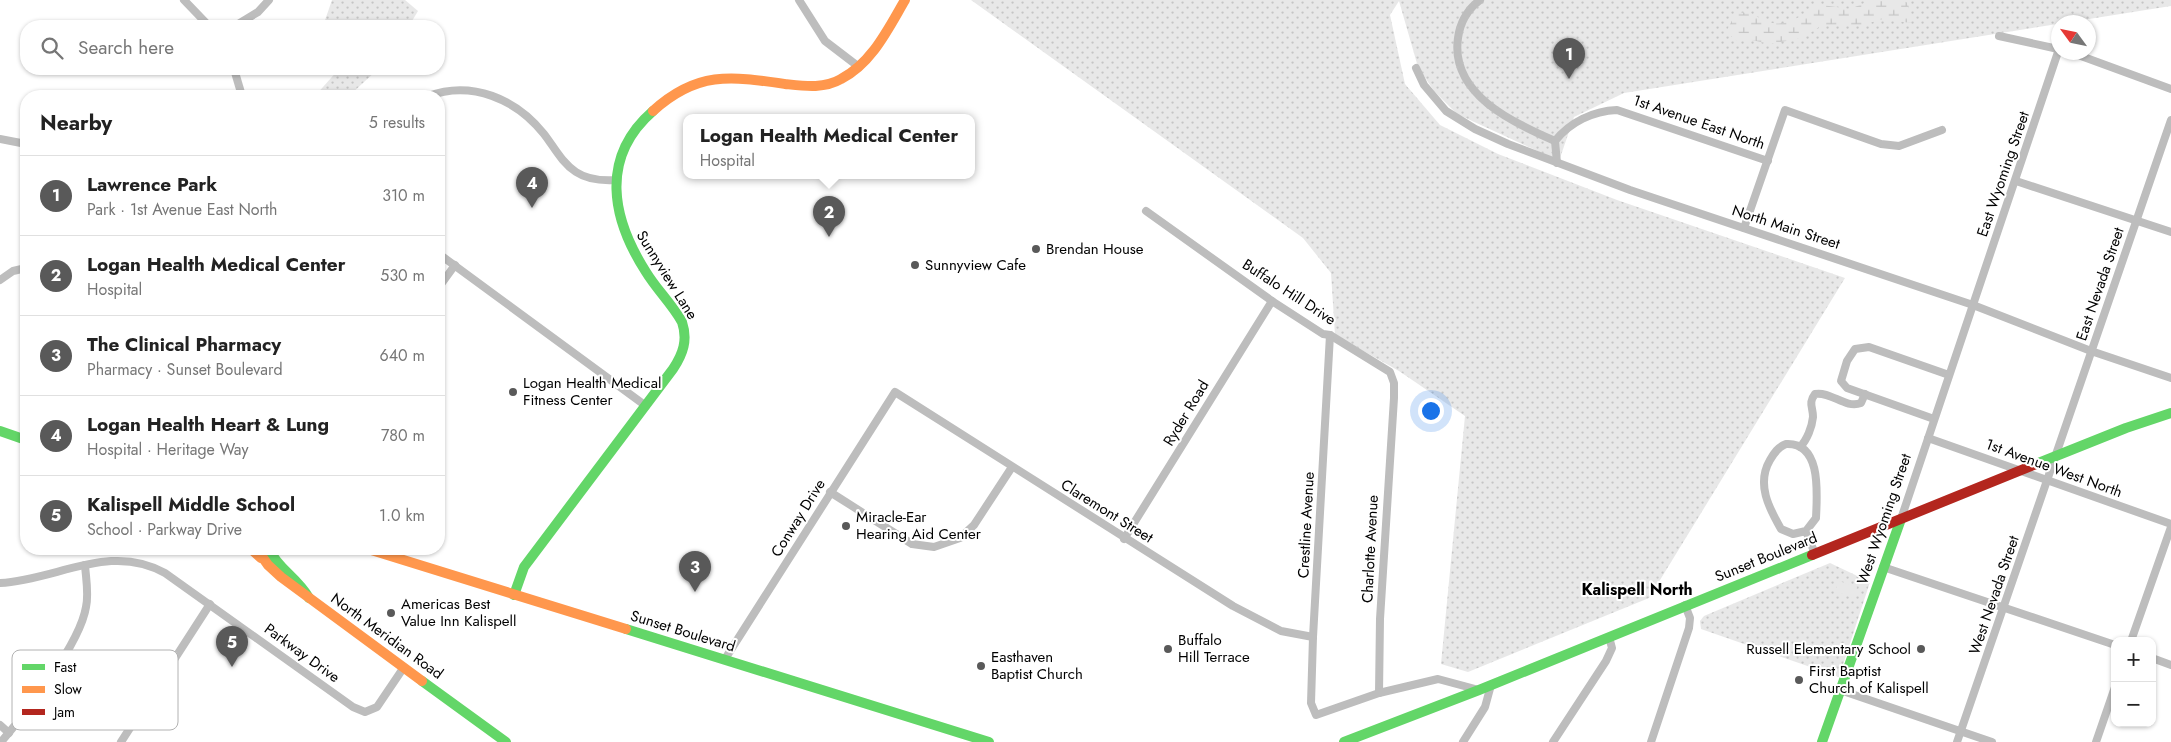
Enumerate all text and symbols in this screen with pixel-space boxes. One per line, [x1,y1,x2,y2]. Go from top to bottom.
north arrow [2051,15,2096,60]
search box [20,20,445,75]
icon: search [38,34,66,62]
text: Search here [78,34,174,61]
pin: 1 [1553,38,1585,79]
street label: 1st Avenue East North [1630,89,1768,155]
text: Nearby [40,108,112,138]
street label: East Wyoming Street [1971,108,2035,240]
text: 5 results [369,111,425,134]
popup [683,114,975,179]
text: Logan Health Medical Center [700,122,958,149]
text: Hospital [700,149,755,172]
pin: 4 [516,167,548,208]
text: Lawrence Park [87,171,217,198]
text: 1 [52,184,60,207]
text: 310 m [382,184,425,207]
pin: 2 [813,196,845,237]
text: Park · 1st Avenue East North [87,198,277,221]
street label: North Main Street [1729,199,1843,255]
street label: East Nevada Street [2070,224,2130,344]
street label: Sunnyview Lane [631,226,703,324]
place label: Brendan House [1046,238,1144,260]
marker: Brendan House [1030,243,1042,255]
text: Logan Health Medical Center [87,251,346,278]
street label: Buffalo Hill Drive [1238,253,1340,331]
place label: Sunnyview Cafe [925,254,1026,276]
marker: Sunnyview Cafe [909,259,921,271]
text: 2 [51,264,61,287]
text: 530 m [380,264,425,287]
text: Hospital [87,278,142,301]
text: The Clinical Pharmacy [87,331,281,358]
text: 3 [51,344,61,367]
text: 640 m [380,344,425,367]
text: Pharmacy · Sunset Boulevard [87,358,283,381]
place label: Logan Health Medical Fitness Center [523,372,661,411]
street label: Ryder Road [1158,376,1214,450]
marker: Logan Health Medical Fitness Center [507,386,519,398]
your location [1418,398,1444,424]
text: Logan Health Heart & Lung [87,411,329,438]
text: 4 [50,424,62,447]
text: 780 m [381,424,425,447]
street label: 1st Avenue West North [1983,433,2125,503]
text: Hospital · Heritage Way [87,438,248,461]
street label: West Wyoming Street [1851,450,1917,587]
street label: Crestline Avenue [1292,471,1320,579]
street label: Claremont Street [1057,474,1158,548]
street label: Conway Drive [765,475,831,561]
text: Kalispell Middle School [87,491,295,518]
street label: Charlotte Avenue [1356,494,1384,604]
text: 5 [51,504,61,527]
text: 1.0 km [379,504,425,527]
place label: Miracle-Ear Hearing Aid Center [856,506,982,545]
text: School · Parkway Drive [87,518,242,541]
marker: Miracle-Ear Hearing Aid Center [840,520,852,532]
street label: Sunset Boulevard [1711,526,1821,588]
street label: West Nevada Street [1963,532,2025,657]
pin: 3 [679,551,711,592]
district label: Kalispell North [1581,578,1693,601]
street label: North Meridian Road [326,588,448,684]
place label: Americas Best Value Inn Kalispell [401,593,516,632]
street label: Sunset Boulevard [628,605,738,657]
marker: Americas Best Value Inn Kalispell [385,607,397,619]
street label: Parkway Drive [260,618,345,688]
pin: 5 [216,626,248,667]
place label: Buffalo Hill Terrace [1178,629,1250,668]
map controls [2111,637,2156,727]
button: + [2111,637,2156,682]
place label: Russell Elementary School [1746,638,1911,660]
marker: Buffalo Hill Terrace [1162,643,1174,655]
marker: Russell Elementary School [1915,643,1927,655]
place label: Easthaven Baptist Church [991,646,1083,685]
legend [12,650,178,730]
text: Fast [54,657,77,677]
marker: Easthaven Baptist Church [975,660,987,672]
place label: First Baptist Church of Kalispell [1809,660,1929,699]
marker: First Baptist Church of Kalispell [1793,674,1805,686]
text: Slow [54,679,82,699]
button: − [2111,682,2156,727]
text: Jam [52,702,75,722]

